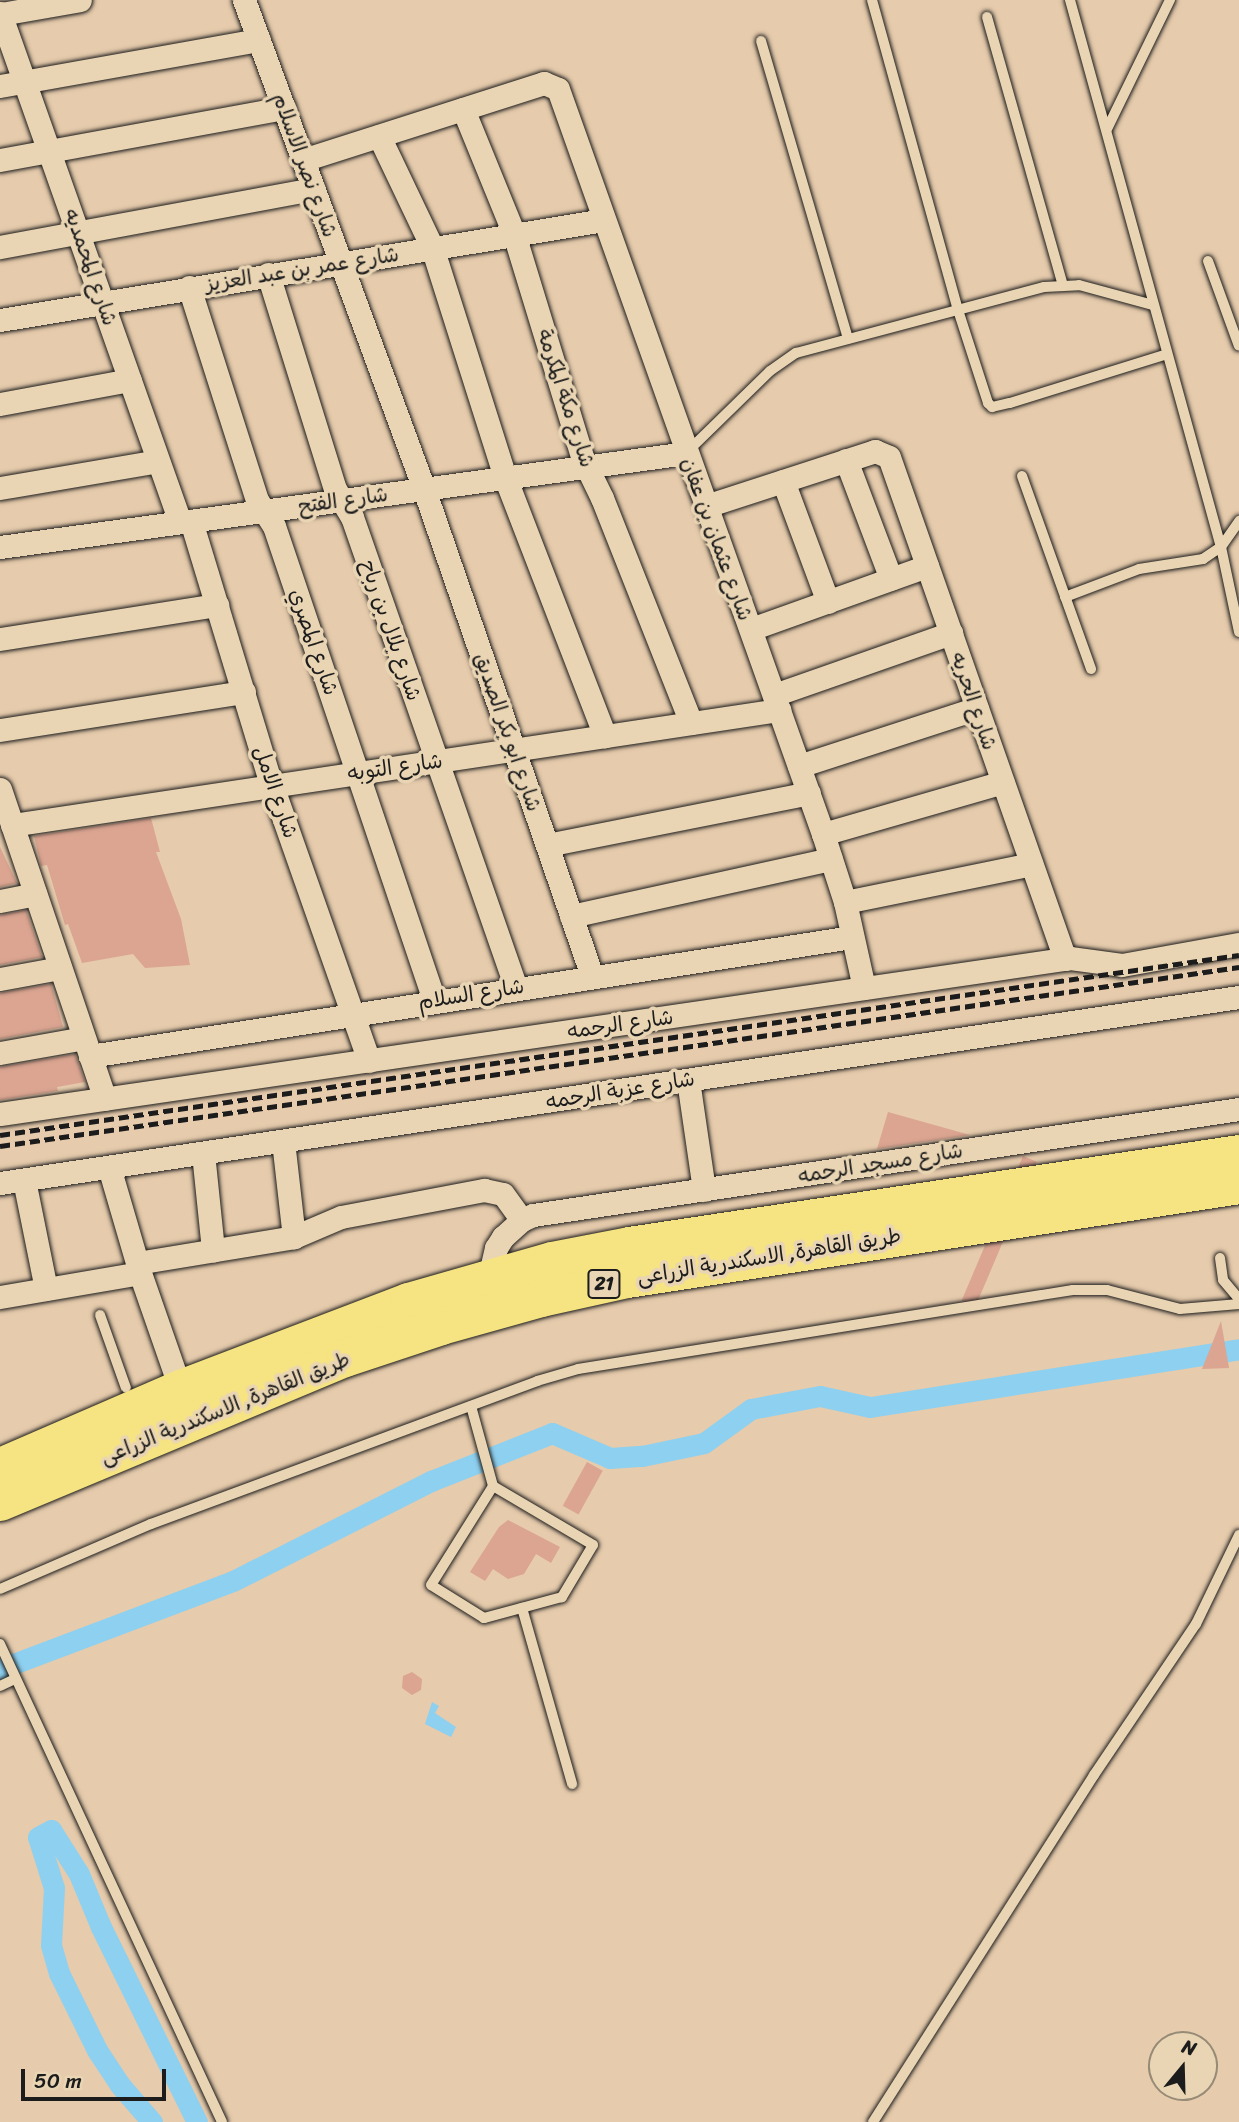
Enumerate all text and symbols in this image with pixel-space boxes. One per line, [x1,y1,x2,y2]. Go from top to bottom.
street label: شارع نصر الاسلام [267,89,343,241]
street label: شارع المحمديه [59,205,123,329]
street label: شارع عمر بن عبد العزيز [203,241,401,297]
street label: شارع مكة المكرمة [532,326,600,470]
street label: شارع عثمان بن عفان [676,454,758,624]
street label: شارع الفتح [297,481,389,519]
street label: شارع بلال بن رباح [355,556,427,704]
street label: شارع المصري [284,585,344,699]
street label: شارع ابو بكر الصديق [469,649,547,815]
street label: شارع الحريه [945,649,1003,753]
street label: شارع الامل [248,742,304,842]
street label: شارع التوبه [346,748,444,786]
street label: شارع السلام [416,973,526,1015]
street label: شارع الرحمه [565,1004,675,1044]
street label: شارع عزبة الرحمه [544,1066,696,1114]
street label: شارع مسجد الرحمه [796,1138,964,1188]
street label: طريق القاهرة, الاسكندرية الزراعى [635,1223,903,1289]
road number: 21 [586,1268,622,1300]
street label: طريق القاهرة, الاسكندرية الزراعى [96,1346,354,1470]
text: N [1178,2030,1201,2065]
north arrow [1148,2031,1218,2101]
scale bar [24,2056,170,2100]
text: 50 m [34,2062,82,2100]

